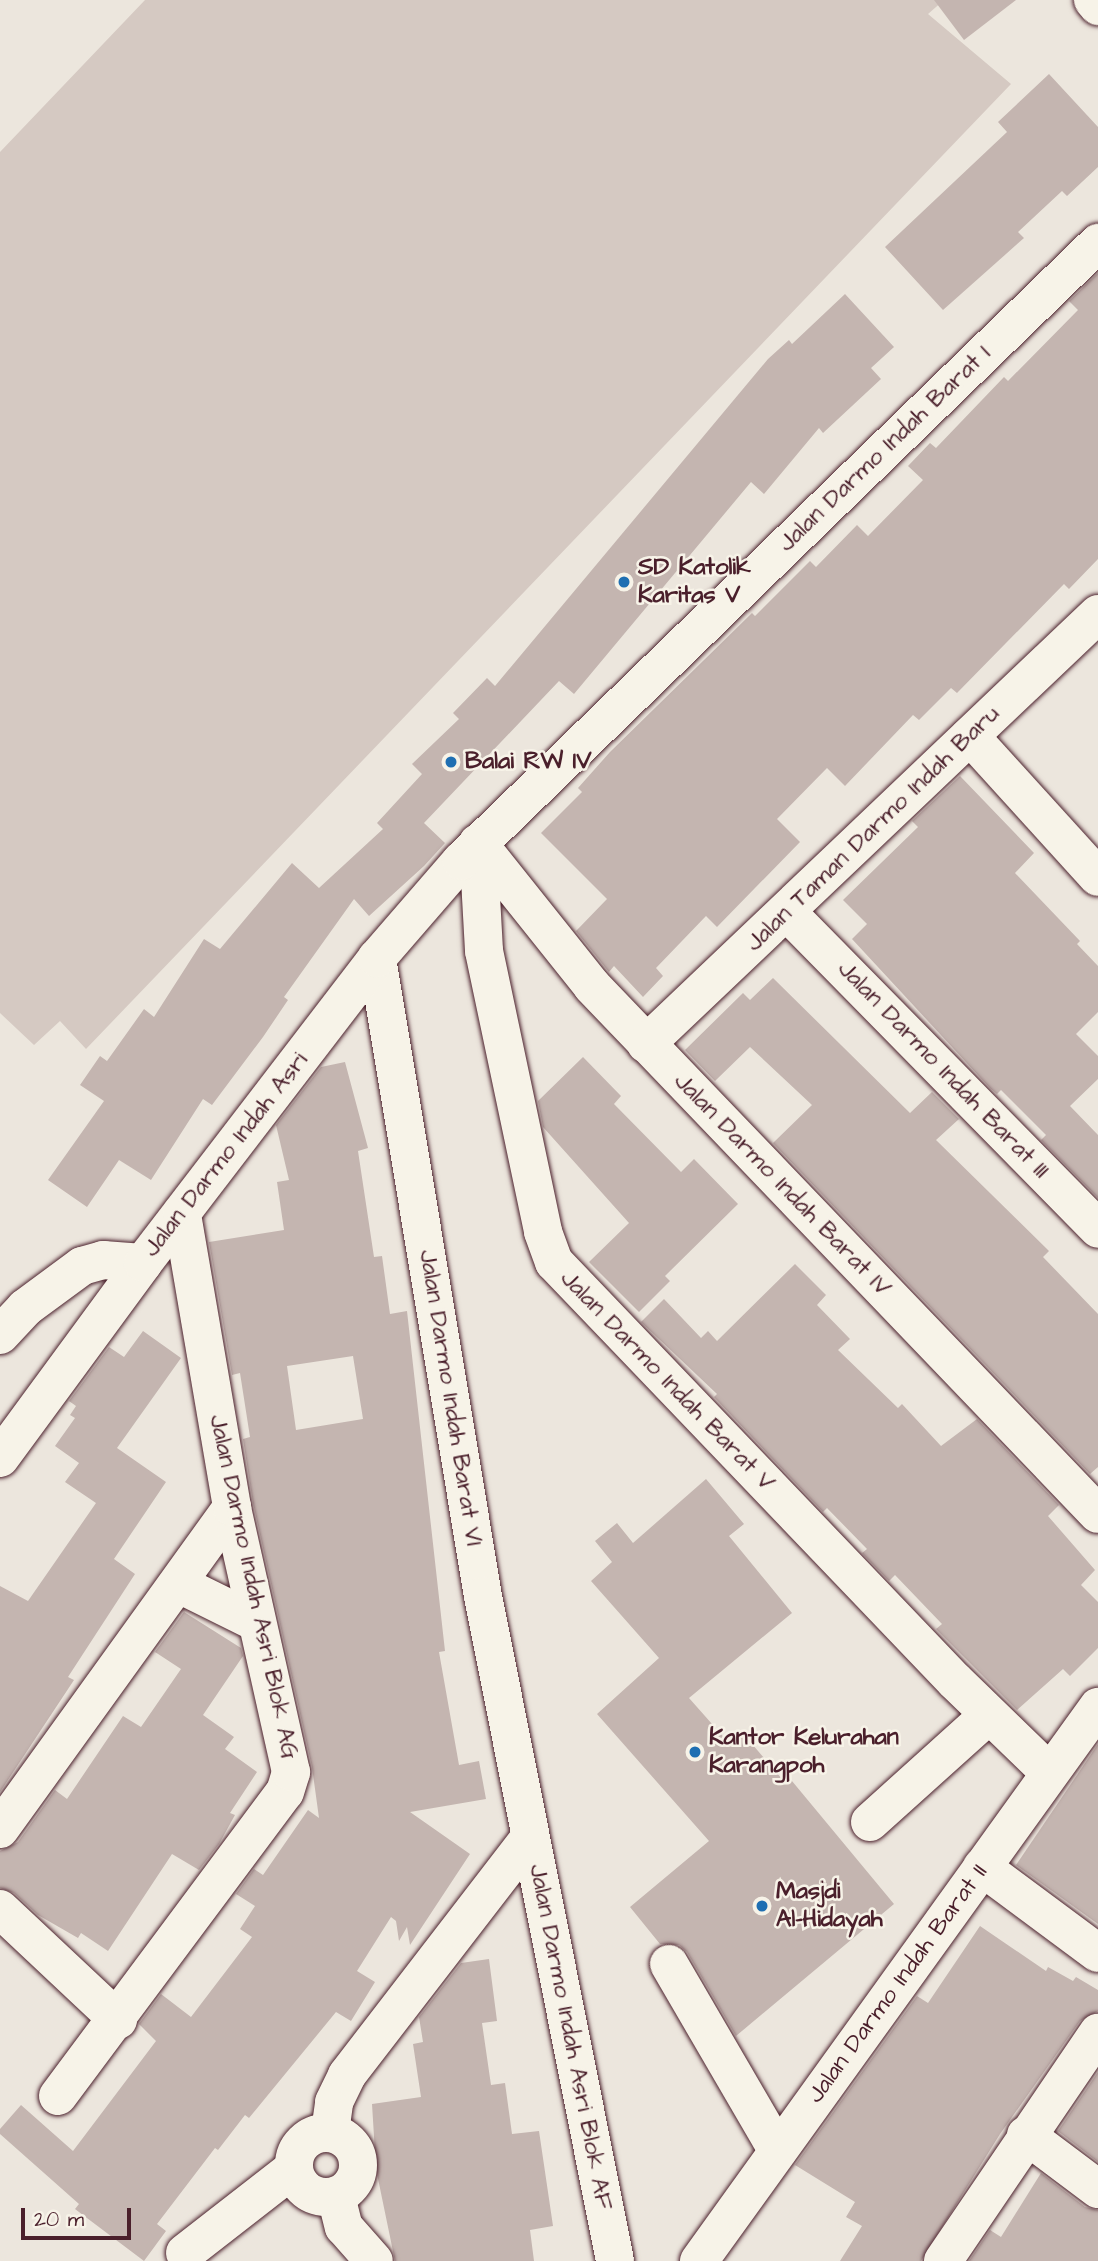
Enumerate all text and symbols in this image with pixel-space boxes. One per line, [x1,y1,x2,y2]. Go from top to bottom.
street label: Jalan Darmo Indah Barat I [773,340,997,558]
place label: SD Katolik Karitas V [638,554,751,610]
marker: SD Katolik Karitas V [616,574,632,590]
street label: Jalan Taman Darmo Indah Baru [740,700,1006,958]
place label: Balai RW IV [465,748,591,776]
marker: Balai RW IV [443,754,459,770]
street label: Jalan Darmo Indah Barat III [831,955,1055,1185]
street label: Jalan Darmo Indah Asri [137,1047,315,1263]
street label: Jalan Darmo Indah Barat IV [668,1067,896,1303]
street label: Jalan Darmo Indah Barat VI [412,1248,488,1548]
street label: Jalan Darmo Indah Barat V [554,1265,780,1497]
street label: Jalan Darmo Indah Asri Blok AG [202,1412,304,1762]
place label: Kantor Kelurahan Karangpoh [709,1724,899,1780]
marker: Kantor Kelurahan Karangpoh [687,1744,703,1760]
street label: Jalan Darmo Indah Barat II [802,1859,994,2109]
street label: Jalan Darmo Indah Asri Blok AF [522,1862,618,2212]
place label: Masjdi Al-Hidayah [776,1878,883,1934]
marker: Masjdi Al-Hidayah [754,1898,770,1914]
scale bar [24,2194,135,2238]
text: 20 m [34,2205,84,2234]

